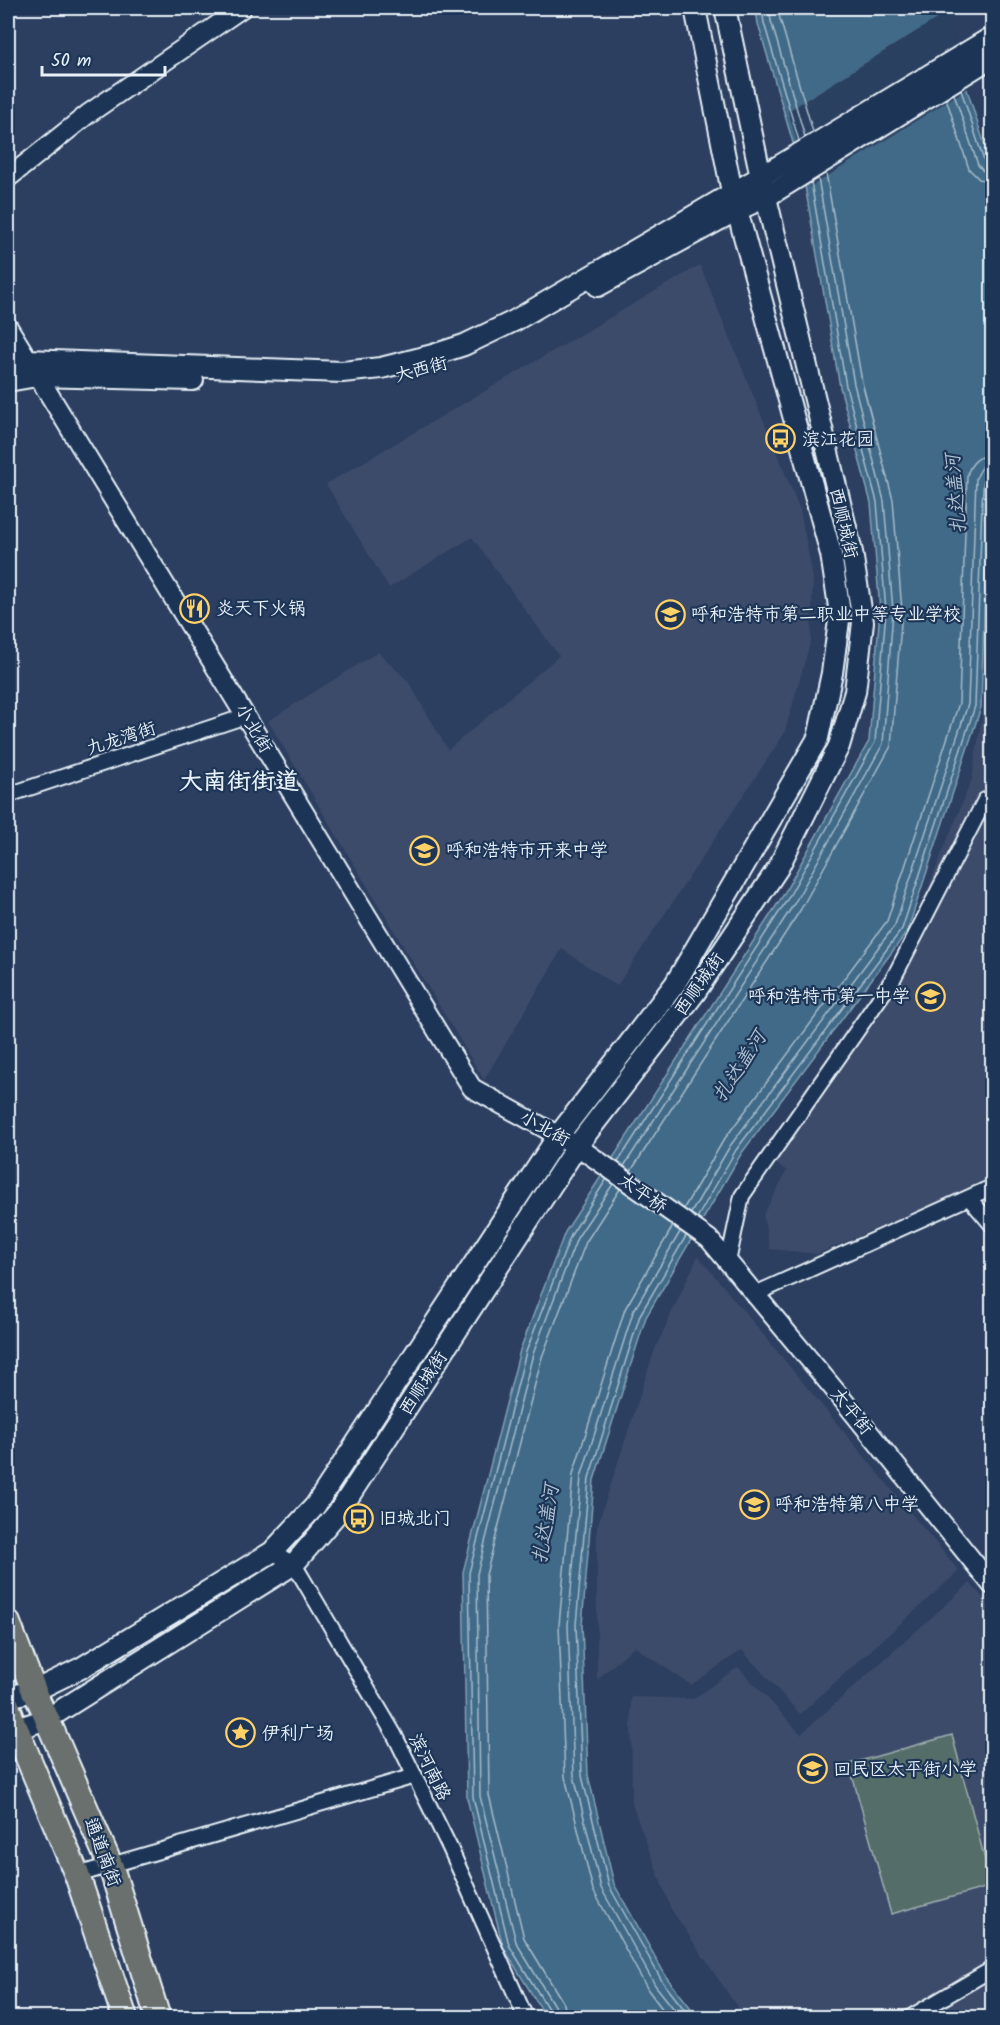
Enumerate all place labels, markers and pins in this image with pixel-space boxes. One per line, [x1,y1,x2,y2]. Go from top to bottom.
bus stop icon: 滨江花园 [765,423,797,455]
place label: 滨江花园 [802,426,874,455]
restaurant icon: 炎天下火锅 [179,592,211,624]
place label: 炎天下火锅 [216,595,306,624]
school or university icon: 呼和浩特市第二职业中等专业学校 [654,598,686,630]
place label: 呼和浩特市第二职业中等专业学校 [691,601,961,630]
school or university icon: 呼和浩特市开来中学 [409,834,441,866]
place label: 呼和浩特市开来中学 [446,837,608,866]
school or university icon: 呼和浩特市第一中学 [915,980,947,1012]
place label: 呼和浩特市第一中学 [748,983,910,1012]
school or university icon: 呼和浩特第八中学 [738,1488,770,1520]
place label: 呼和浩特第八中学 [775,1491,919,1520]
bus stop icon: 旧城北门 [342,1502,374,1534]
place label: 旧城北门 [379,1505,451,1534]
place icon: 伊利广场 [225,1717,257,1749]
place label: 伊利广场 [262,1720,334,1749]
school or university icon: 回民区太平街小学 [796,1753,828,1785]
place label: 回民区太平街小学 [833,1756,977,1785]

